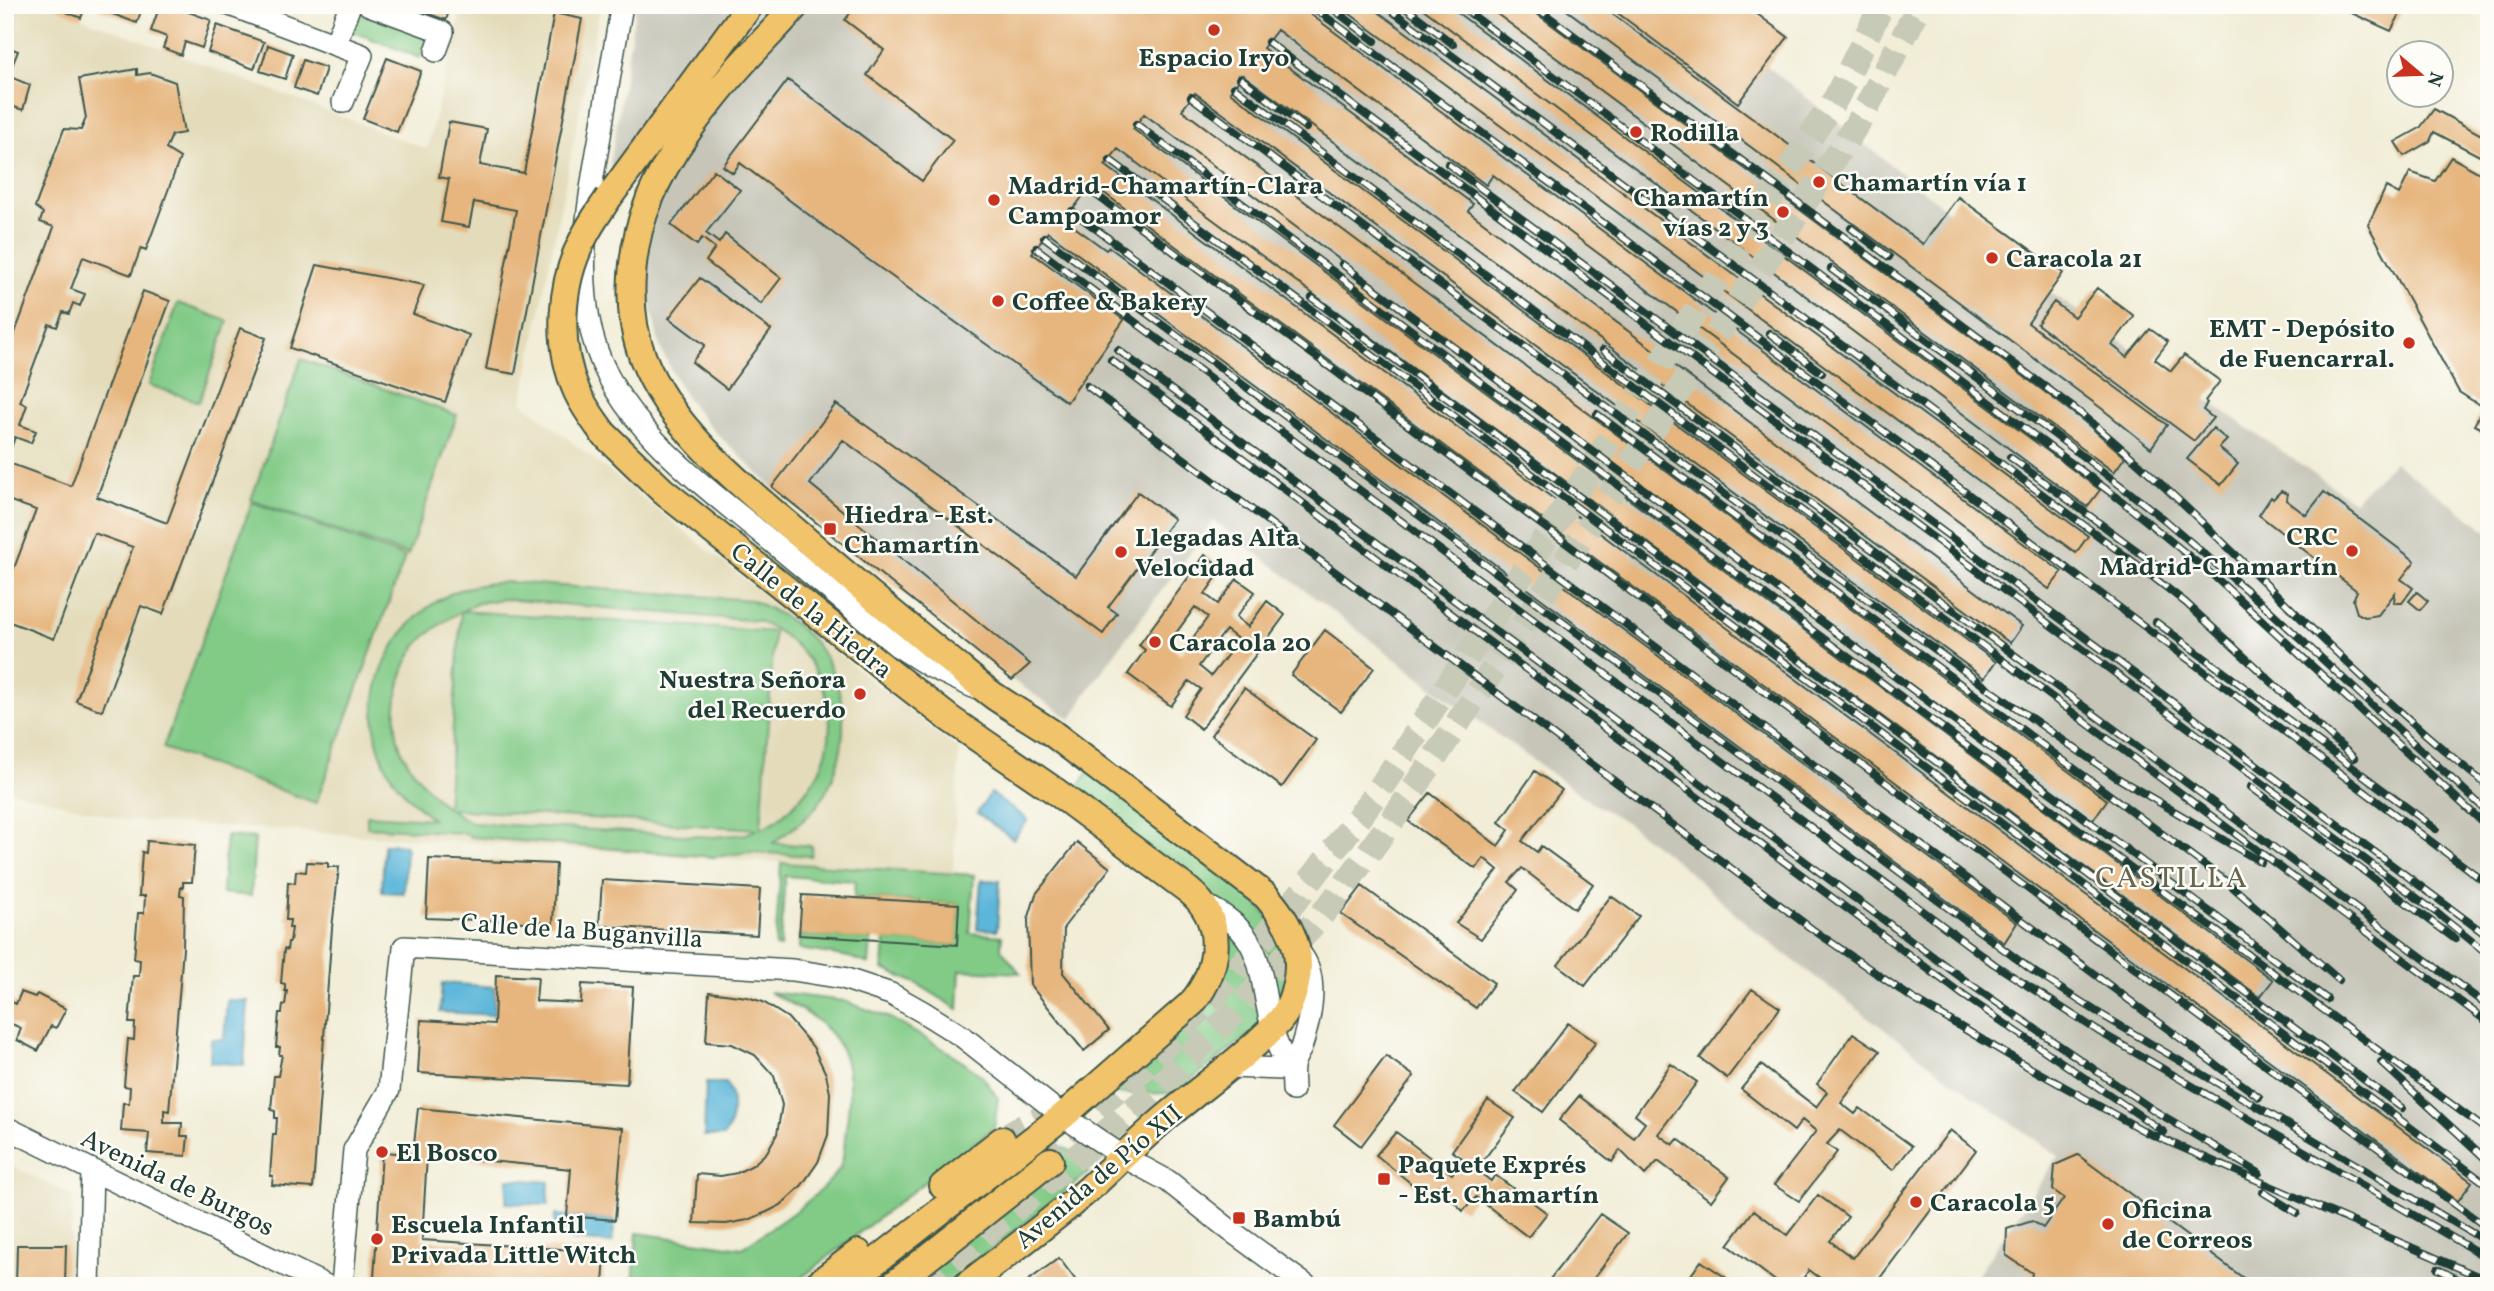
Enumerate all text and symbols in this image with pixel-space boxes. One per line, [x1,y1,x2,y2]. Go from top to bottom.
marker: Espacio Iryo [1206,22,1222,38]
north arrow [2386,38,2456,108]
place label: Espacio Iryo [1139,41,1289,77]
text: N [2420,68,2449,90]
place label: Rodilla [1650,116,1740,152]
marker: Rodilla [1628,124,1644,140]
place label: Chamartín vía 1 [1833,166,2027,202]
place label: Madrid-Chamartín-Clara Campoamor [1008,169,1324,235]
marker: Chamartín vía 1 [1811,174,1827,190]
place label: Chamartín vías 2 y 3 [1633,181,1769,247]
marker: Madrid-Chamartín-Clara Campoamor [986,192,1002,208]
marker: Chamartín vías 2 y 3 [1775,204,1791,220]
place label: Caracola 21 [2006,242,2143,278]
marker: Caracola 21 [1984,250,2000,266]
place label: Coffee & Bakery [1012,285,1208,321]
marker: Coffee & Bakery [990,293,1006,309]
place label: EMT - Depósito de Fuencarral. [2209,312,2395,378]
marker: EMT - Depósito de Fuencarral. [2401,335,2417,351]
place label: Hiedra - Est. Chamartín [844,498,994,564]
place label: CRC Madrid-Chamartín [2100,520,2338,586]
marker: Hiedra - Est. Chamartín [822,521,838,537]
place label: Llegadas Alta Velocidad [1135,521,1300,587]
street label: Calle de la Hiedra [722,535,900,688]
marker: CRC Madrid-Chamartín [2344,543,2360,559]
marker: Llegadas Alta Velocidad [1113,544,1129,560]
place label: Caracola 20 [1169,626,1311,662]
marker: Caracola 20 [1147,634,1163,650]
place label: Nuestra Señora del Recuerdo [659,663,846,729]
marker: Nuestra Señora del Recuerdo [852,686,868,702]
district label: CASTILLA [2095,858,2249,900]
street label: Calle de la Buganvilla [460,906,704,958]
street label: Avenida de Pío XII [1008,1097,1191,1258]
street label: Avenida de Burgos [74,1121,280,1246]
place label: El Bosco [396,1136,498,1172]
marker: El Bosco [374,1144,390,1160]
place label: Paquete Exprés - Est. Chamartín [1398,1148,1599,1214]
marker: Paquete Exprés - Est. Chamartín [1376,1171,1392,1187]
place label: Caracola 5 [1930,1186,2055,1222]
place label: Oficina de Correos [2122,1193,2253,1259]
marker: Caracola 5 [1908,1194,1924,1210]
place label: Bambú [1253,1202,1341,1238]
place label: Escuela Infantil Privada Little Witch [391,1208,637,1274]
marker: Bambú [1231,1210,1247,1226]
marker: Oficina de Correos [2100,1216,2116,1232]
marker: Escuela Infantil Privada Little Witch [369,1231,385,1247]

